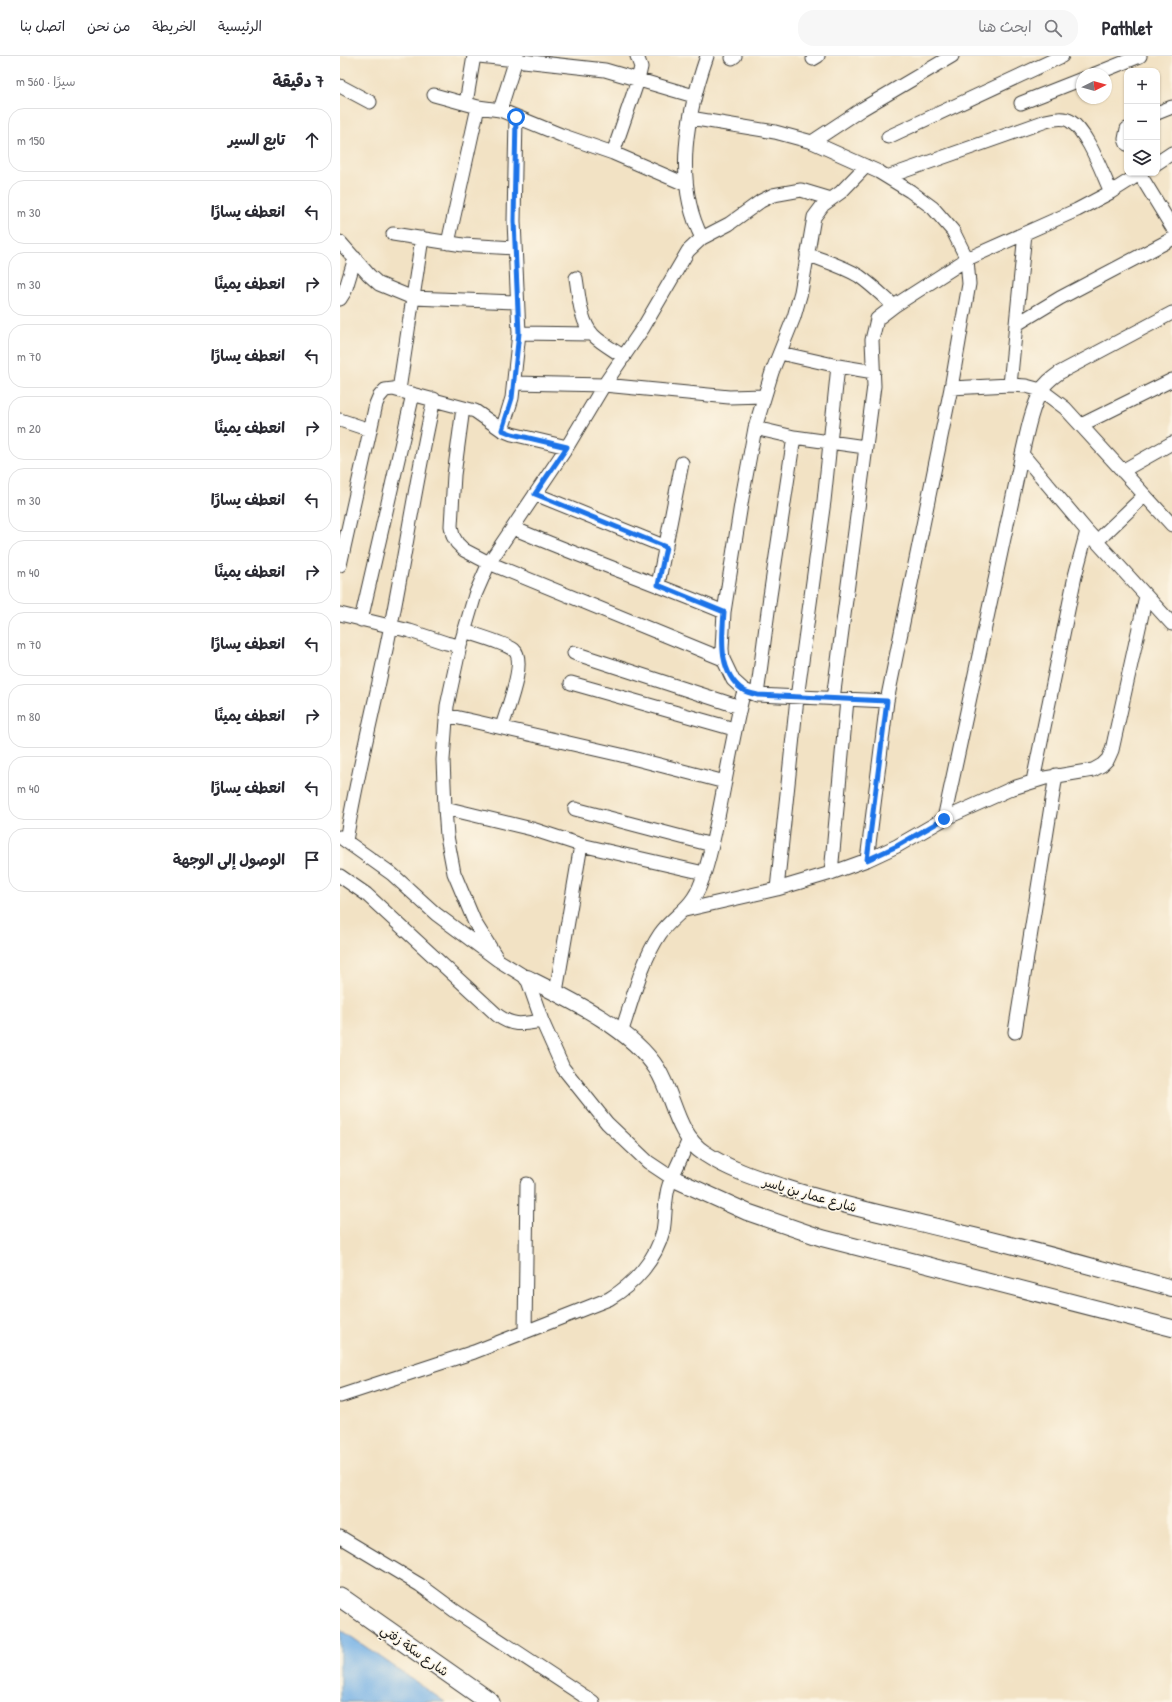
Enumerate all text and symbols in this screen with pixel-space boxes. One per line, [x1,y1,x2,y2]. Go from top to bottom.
search box [798,10,1078,46]
text: Pathlet [1102,15,1152,41]
text: اتصل بنا [20,16,65,35]
text: من نحن [87,16,130,35]
text: الخريطة [152,16,196,35]
text: الرئيسية [218,16,262,35]
text: ابحث هنا [978,16,1032,37]
icon: search [1042,17,1064,39]
north arrow [1076,68,1112,104]
map controls [1124,68,1160,176]
button: + [1124,68,1160,104]
text: 7 دقيقة [272,69,324,92]
text: سيرًا · 560 m [16,72,76,90]
button: − [1124,104,1160,140]
route start [507,108,525,126]
text: تابع السير [228,129,285,150]
icon: ahead [301,129,323,151]
text: 150 m [17,131,45,149]
button: layers [1124,140,1160,176]
text: انعطف يسارًا [211,201,285,222]
icon: left [301,201,323,223]
text: 30 m [17,203,41,221]
text: انعطف يمينًا [215,273,285,294]
icon: right [301,273,323,295]
text: 30 m [17,275,41,293]
text: انعطف يسارًا [211,345,285,366]
icon: left [301,345,323,367]
text: 70 m [17,347,41,365]
text: انعطف يمينًا [215,417,285,438]
icon: right [301,417,323,439]
text: 20 m [17,419,41,437]
text: انعطف يسارًا [211,489,285,510]
icon: left [301,489,323,511]
text: 30 m [17,491,41,509]
text: انعطف يمينًا [215,561,285,582]
icon: right [301,561,323,583]
text: 40 m [17,563,40,581]
text: انعطف يسارًا [211,633,285,654]
icon: left [301,633,323,655]
text: 70 m [17,635,41,653]
text: انعطف يمينًا [215,705,285,726]
icon: right [301,705,323,727]
text: 80 m [17,707,40,725]
text: انعطف يسارًا [211,777,285,798]
icon: left [301,777,323,799]
text: 40 m [17,779,40,797]
route end [935,810,953,828]
text: الوصول إلى الوجهة [173,849,285,870]
icon: arrive [301,849,323,871]
street label: شارع عمار بن ياسر [760,1172,859,1217]
street label: شارع سكة زفتي [376,1620,453,1683]

